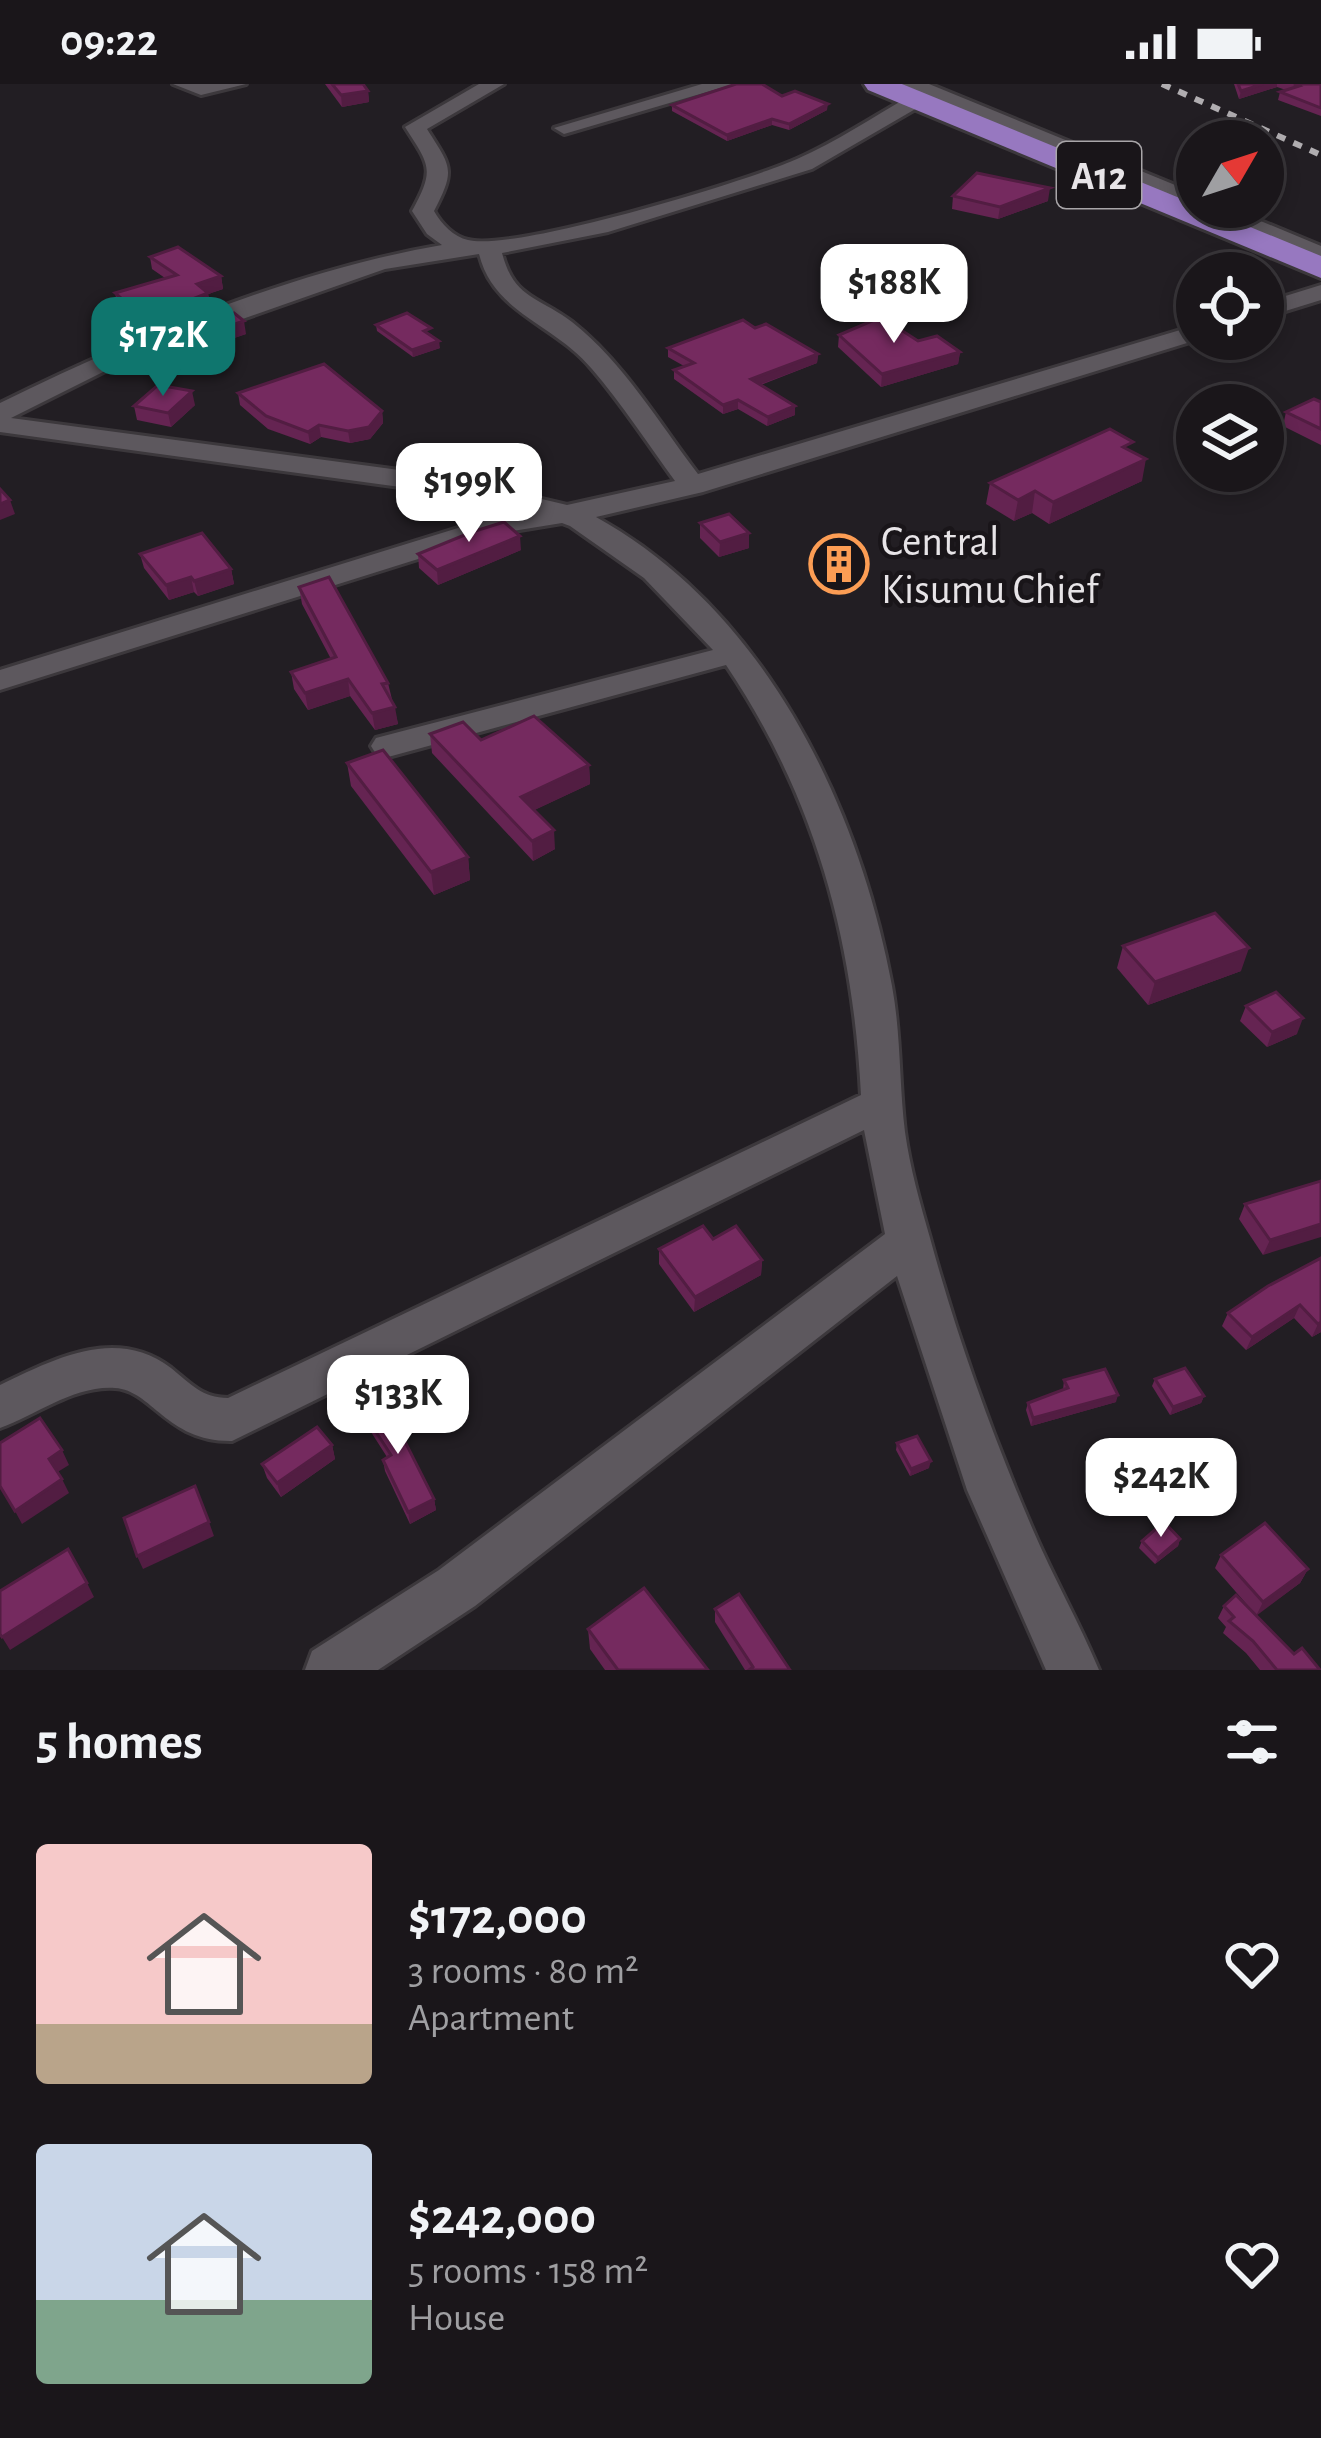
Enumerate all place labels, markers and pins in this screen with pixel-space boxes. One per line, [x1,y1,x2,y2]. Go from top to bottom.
pin: $188K [810,244,978,346]
pin: $172K [79,297,247,399]
pin: $199K [385,443,553,545]
place label: Central Kisumu Chief [881,521,1101,611]
building icon: Central Kisumu Chief [808,533,870,595]
pin: $133K [314,1355,482,1457]
pin: $242K [1077,1438,1245,1540]

